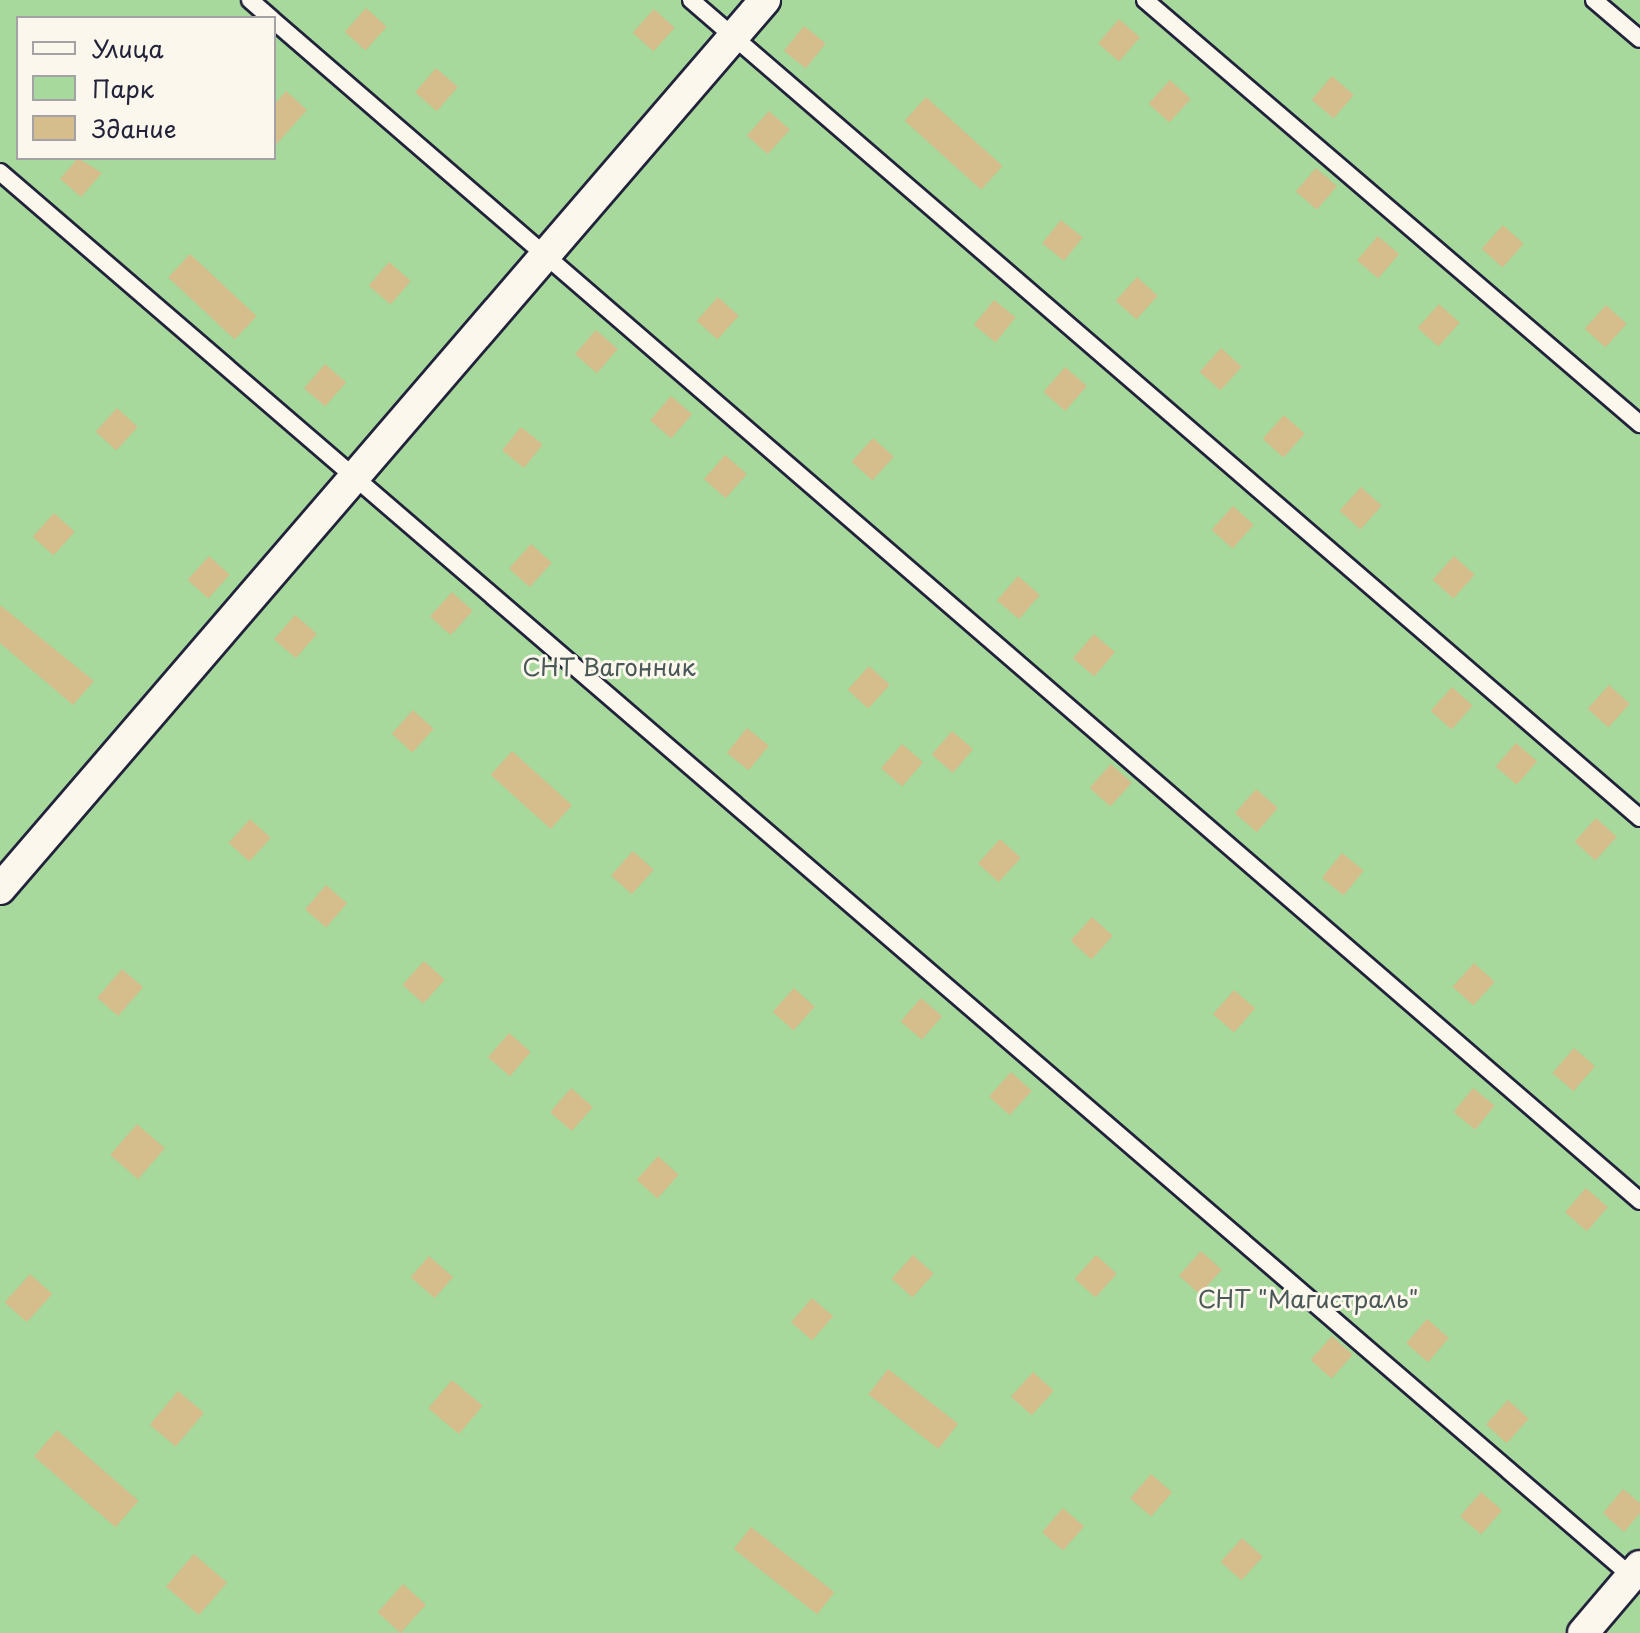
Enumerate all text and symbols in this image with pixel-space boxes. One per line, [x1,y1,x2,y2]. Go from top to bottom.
legend [16,16,276,160]
text: Улица [92,30,164,66]
text: Парк [92,70,154,106]
text: Здание [92,110,177,146]
park label: СНТ Вагонник [522,653,696,681]
park label: СНТ "Магистраль" [1197,1285,1419,1313]

